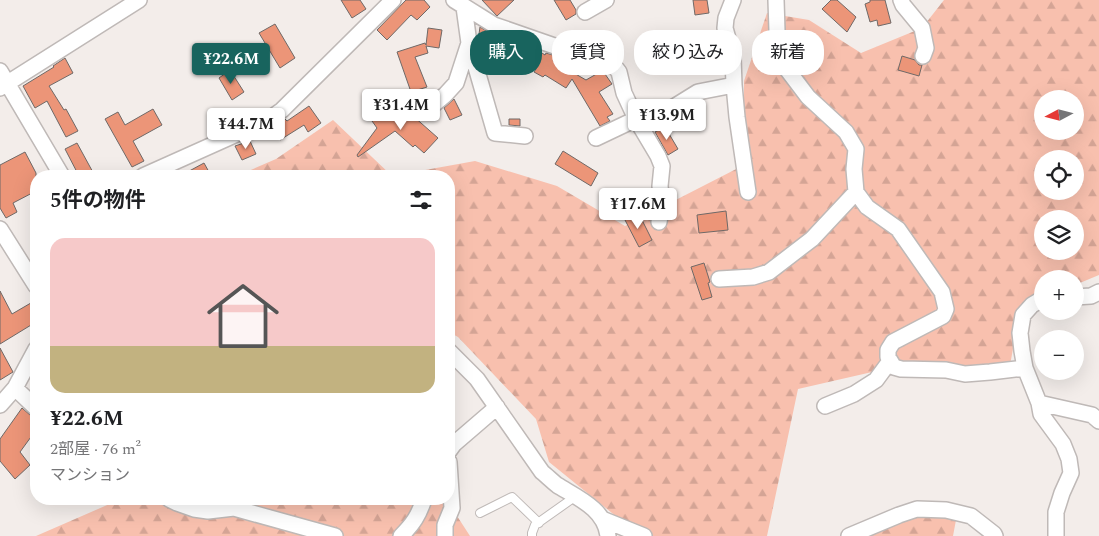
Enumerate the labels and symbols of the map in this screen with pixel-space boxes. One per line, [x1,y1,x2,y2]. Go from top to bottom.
pin: ¥22.6M [190,42,272,85]
pin: ¥31.4M [360,88,442,131]
north arrow [1034,90,1084,140]
pin: ¥13.9M [626,98,708,141]
pin: ¥44.7M [205,108,287,150]
pin: ¥17.6M [597,188,679,230]

